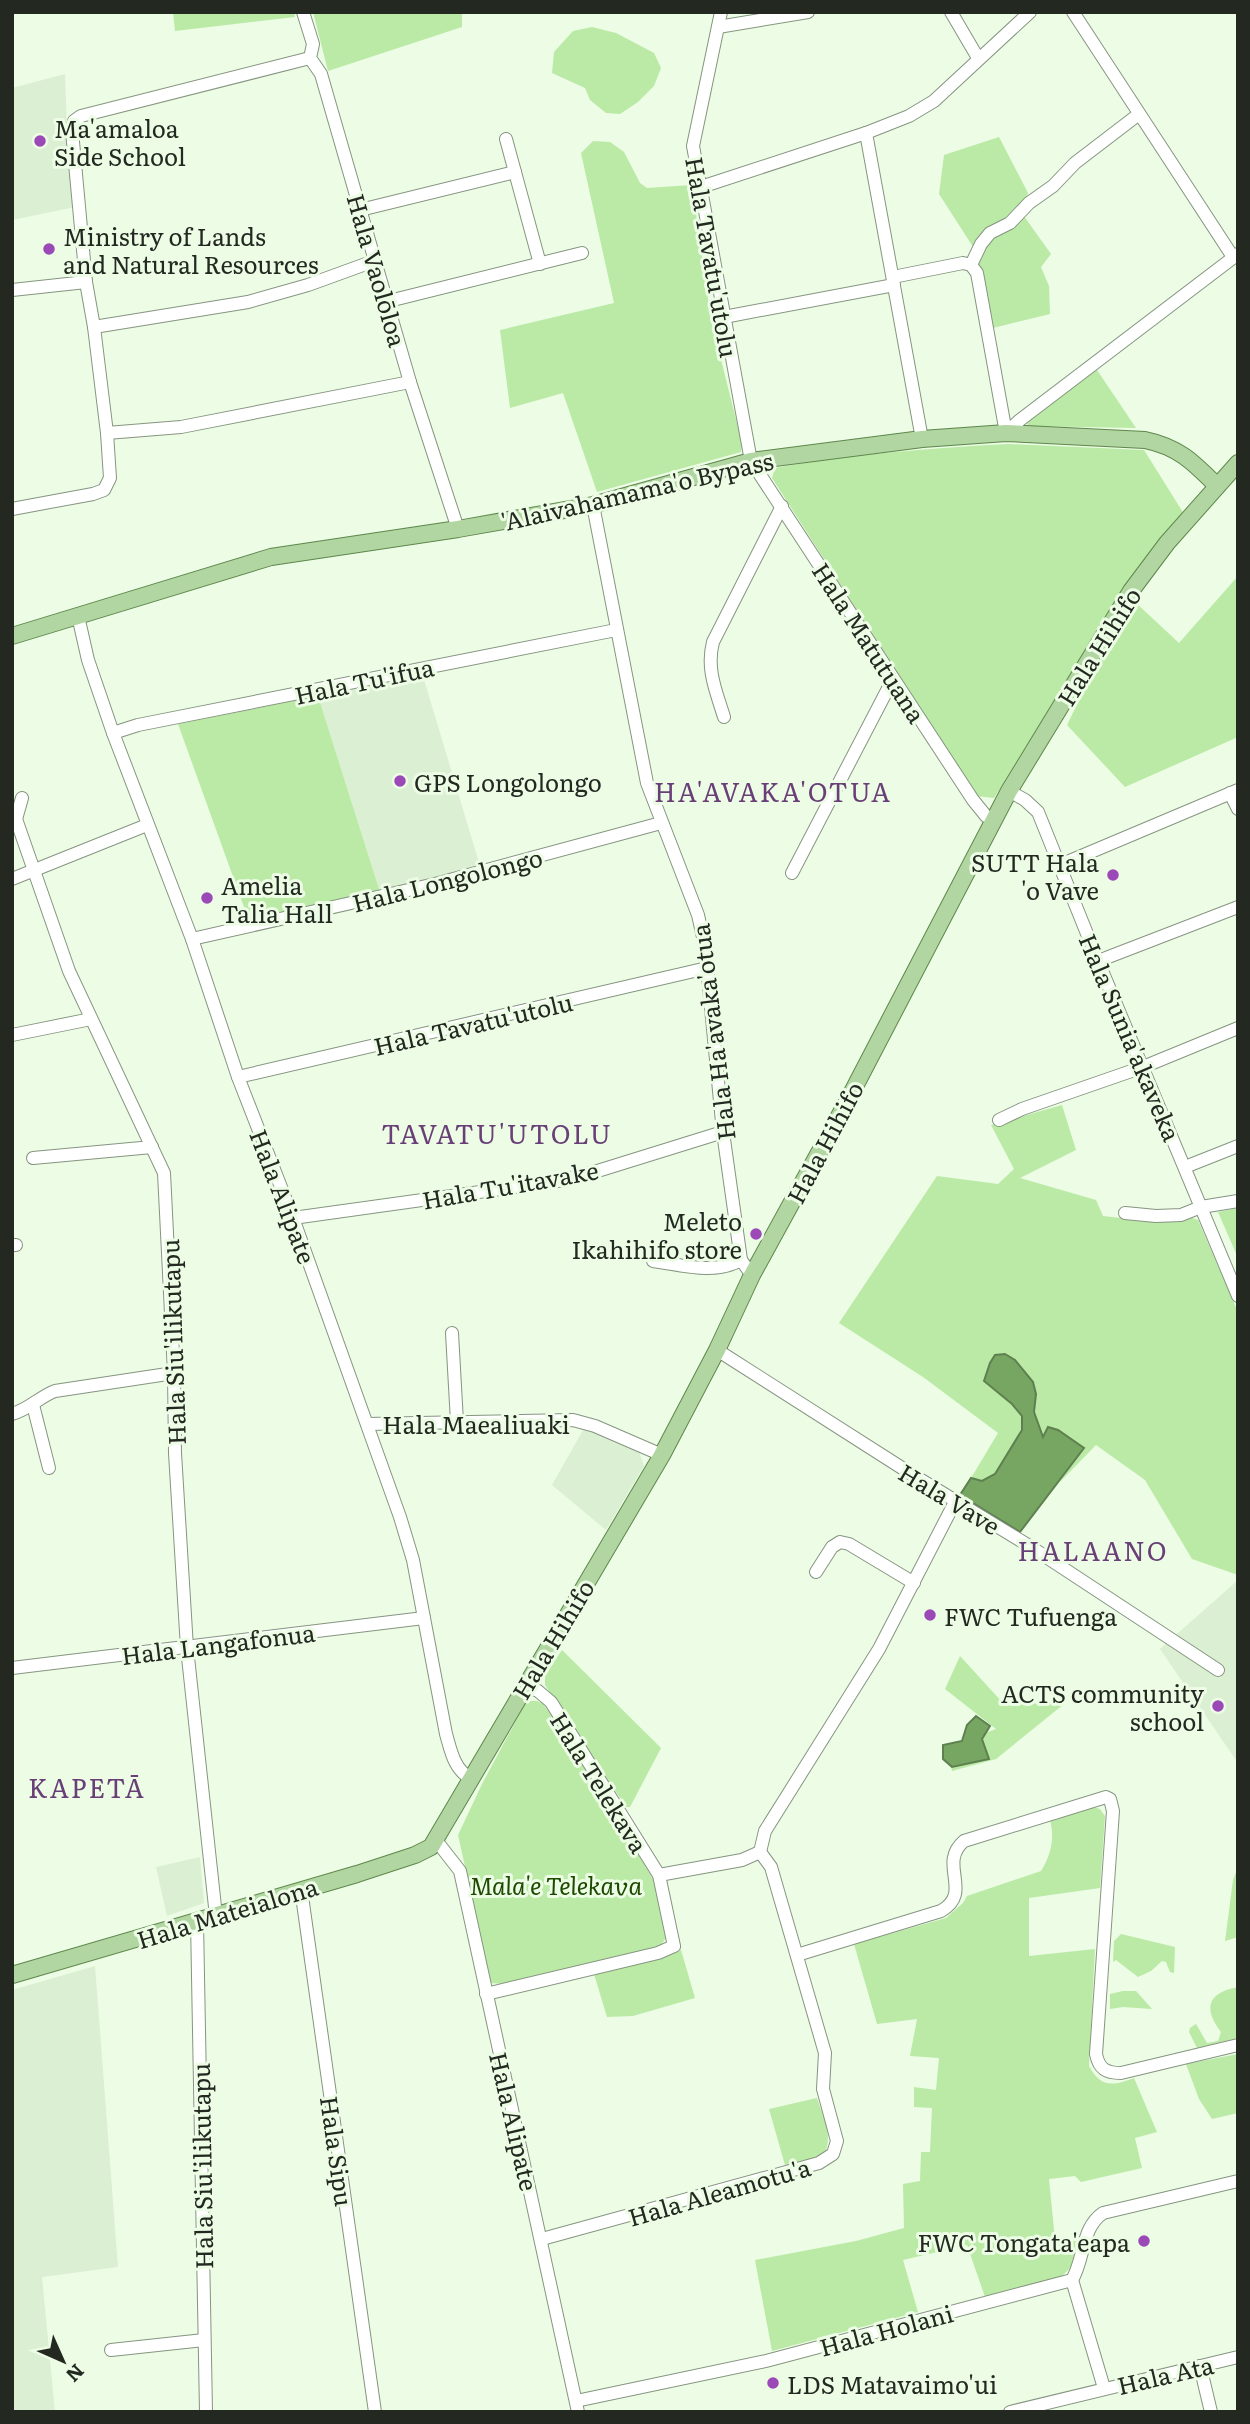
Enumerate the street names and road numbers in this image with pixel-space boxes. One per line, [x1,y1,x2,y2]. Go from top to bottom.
street label: Hala Tavatu'utolu [678,154,748,360]
street label: Hala Vaolōloa [339,189,417,351]
street label: 'Alaivahamama'o Bypass [498,442,777,538]
street label: Hala Matutuana [805,555,935,729]
street label: Hala Hihifo [1048,580,1148,712]
street label: Hala Tu'ifua [291,648,437,712]
street label: Hala Longolongo [348,838,546,920]
street label: Hala Ha'avaka'otua [681,922,743,1142]
street label: Hala Sunia'akaveka [1071,928,1191,1146]
street label: Hala Tavatu'utolu [370,983,576,1063]
street label: Hala Hihifo [777,1075,871,1209]
street label: Hala Alipate [242,1124,326,1268]
street label: Hala Tu'itavake [419,1151,601,1217]
street label: Hala Siu'ilikutapu [151,1238,193,1446]
street label: Hala Maealiuaki [382,1406,570,1441]
street label: Hala Vave [893,1454,1007,1542]
street label: Hala Hihifo [503,1573,601,1705]
street label: Hala Langafonua [119,1614,317,1672]
street label: Hala Telekava [543,1705,657,1859]
street label: Hala Mateialona [132,1868,322,1956]
street label: Hala Alipate [482,2048,548,2194]
street label: Hala Siu'ilikutapu [182,2063,220,2269]
street label: Hala Sipu [313,2094,363,2208]
street label: Hala Aleamotu'a [624,2148,815,2234]
street label: Hala Holani [815,2294,957,2364]
street label: Hala Ata [1113,2346,1217,2402]

